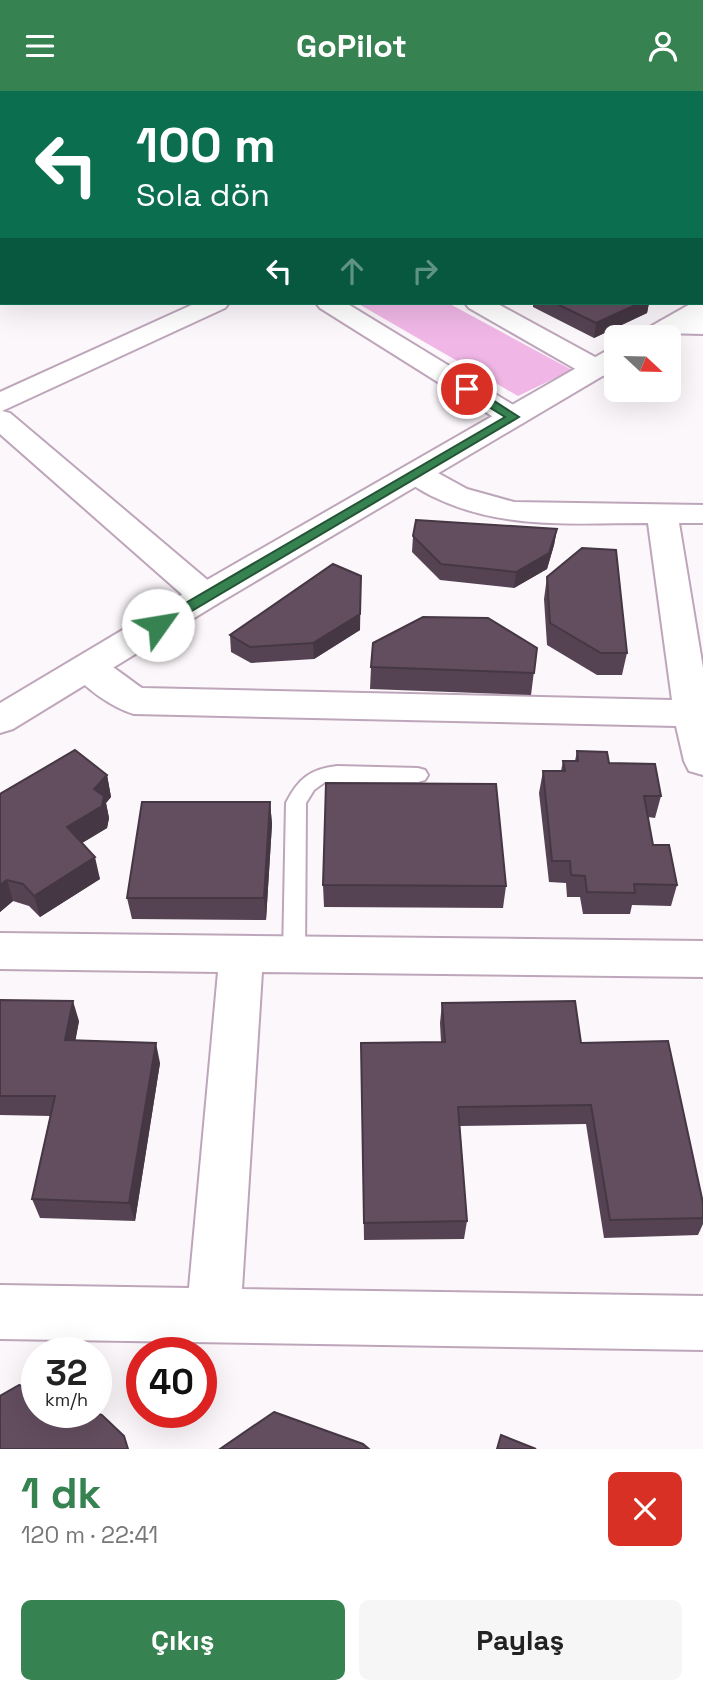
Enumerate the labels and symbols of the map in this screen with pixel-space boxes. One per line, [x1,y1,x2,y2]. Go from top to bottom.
north arrow [604,325,681,403]
pin [437,359,497,419]
position arrow [121,588,195,662]
speed limit sign: 40 [126,1337,217,1428]

